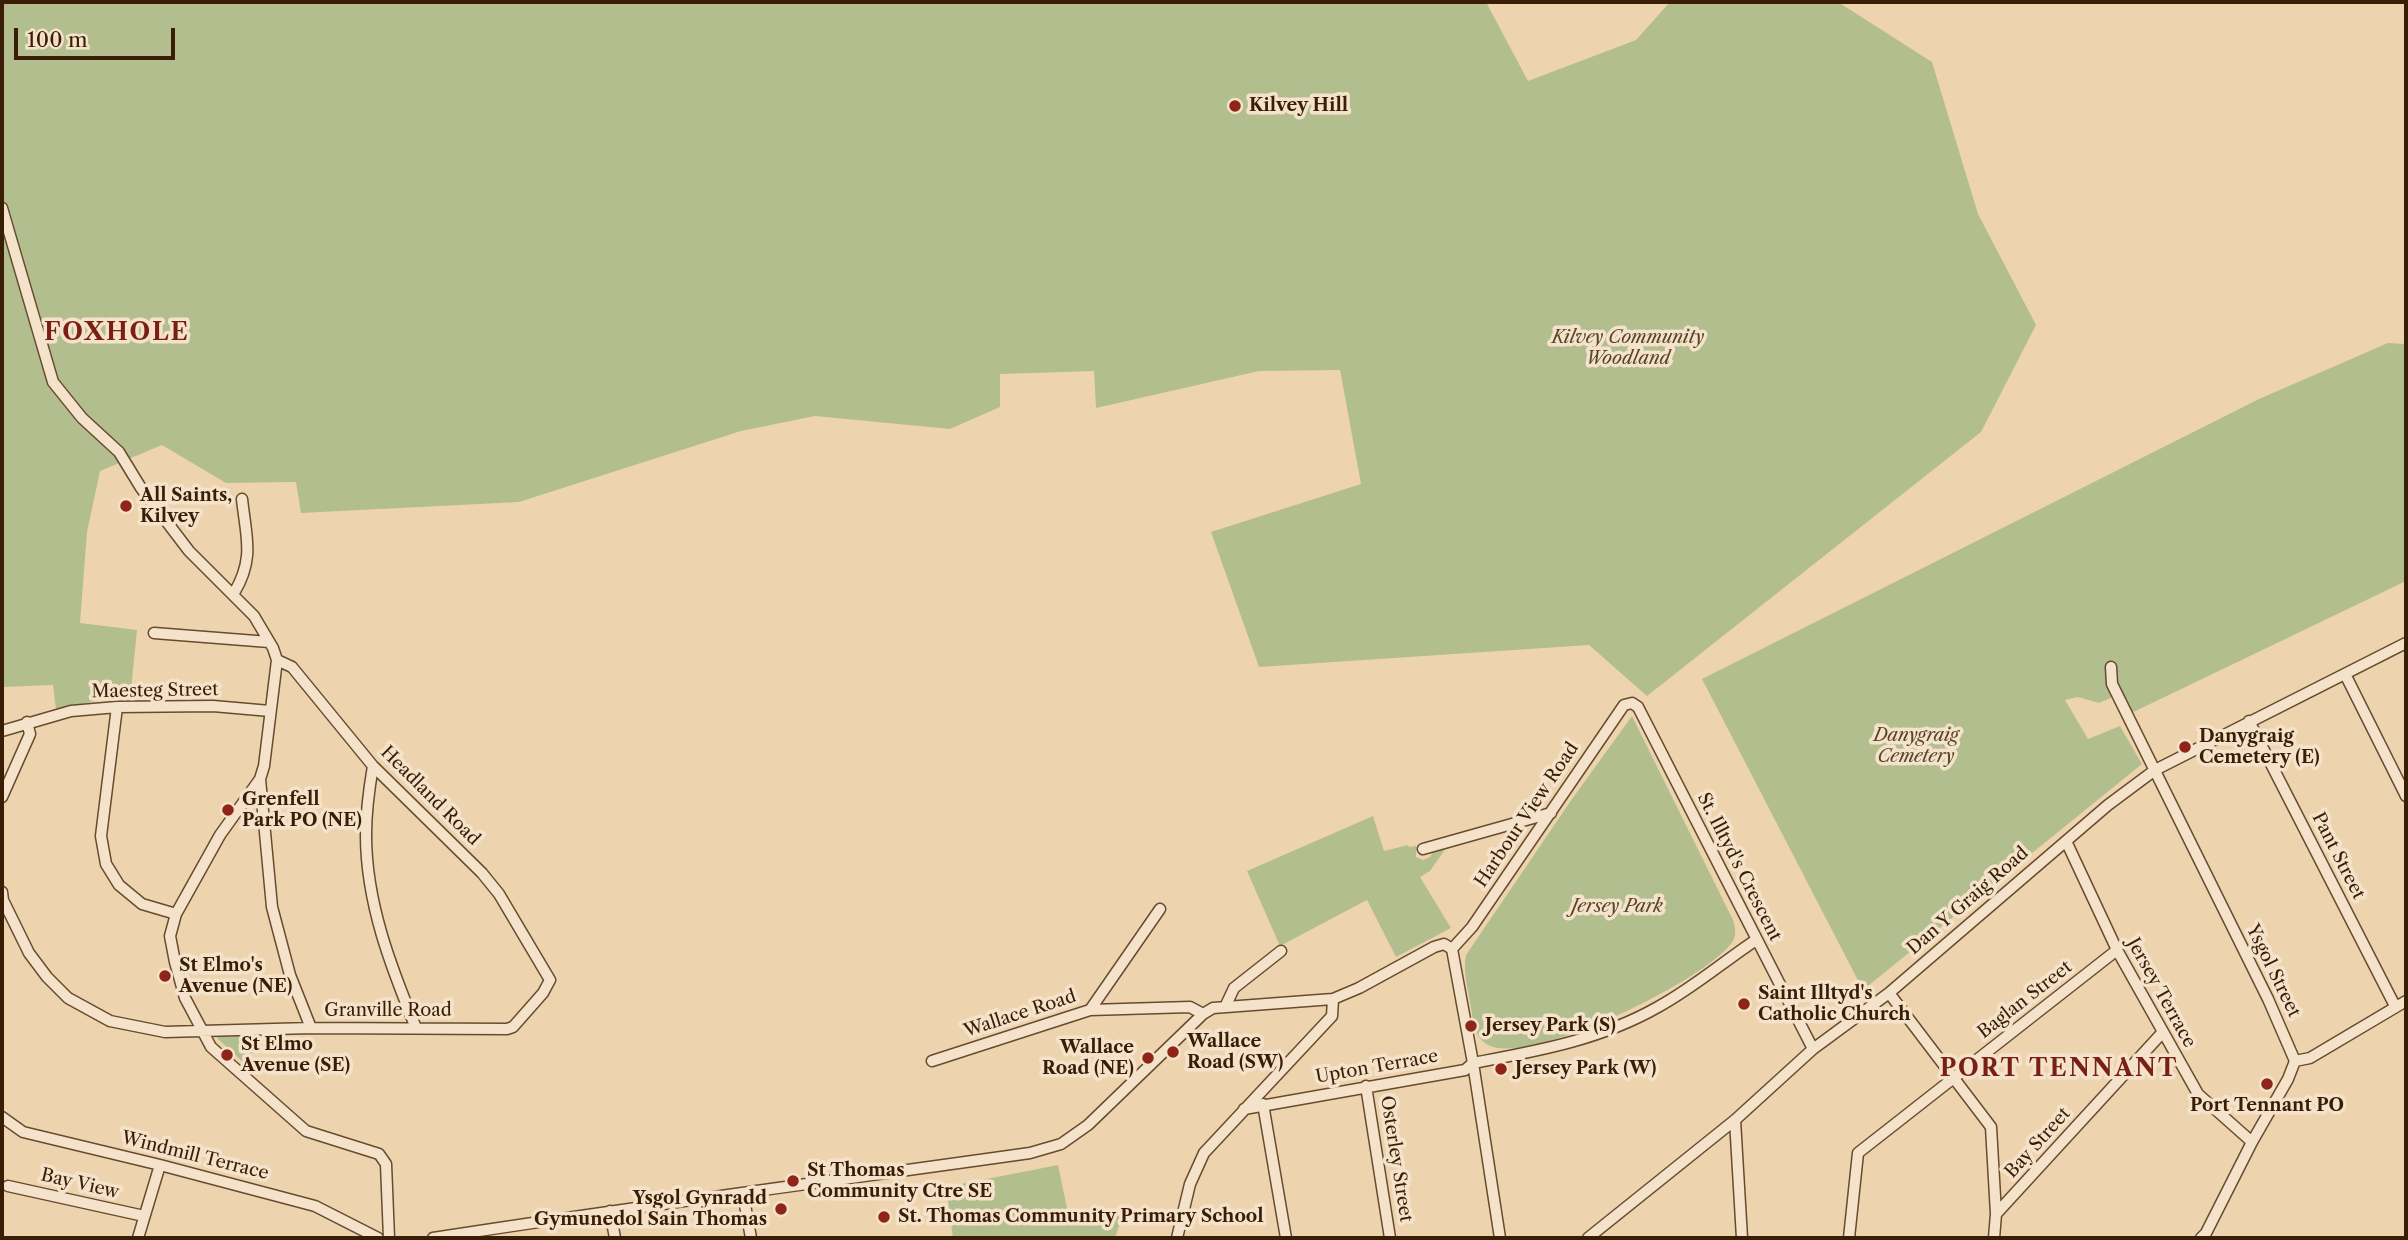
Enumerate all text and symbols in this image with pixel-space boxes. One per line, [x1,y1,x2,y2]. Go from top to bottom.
scale bar [18,14,178,58]
text: 100 m [27,27,88,52]
place label: Kilvey Hill [1249,95,1348,117]
marker: Kilvey Hill [1227,98,1243,114]
district label: FOXHOLE [45,319,189,347]
park label: Kilvey Community Woodland [1552,327,1704,370]
place label: All Saints, Kilvey [140,485,232,528]
marker: All Saints, Kilvey [118,498,134,514]
street label: Maesteg Street [91,679,219,703]
park label: Danygraig Cemetery [1873,725,1959,768]
place label: Danygraig Cemetery (E) [2199,726,2320,768]
street label: Harbour View Road [1470,738,1584,892]
marker: Danygraig Cemetery (E) [2177,739,2193,755]
street label: Headland Road [376,742,484,850]
place label: Grenfell Park PO (NE) [242,789,362,832]
street label: St. Illtyd's Crescent [1692,789,1786,945]
marker: Grenfell Park PO (NE) [220,802,236,818]
street label: Pant Street [2307,809,2369,903]
street label: Dan Y Graig Road [1903,843,2033,959]
park label: Jersey Park [1571,896,1663,918]
street label: Ysgol Street [2241,921,2305,1021]
street label: Jersey Terrace [2122,934,2200,1052]
place label: St Elmo's Avenue (NE) [179,955,292,998]
street label: Baglan Street [1974,957,2076,1043]
marker: St Elmo's Avenue (NE) [157,968,173,984]
place label: Saint Illtyd's Catholic Church [1758,983,1911,1026]
street label: Wallace Road [961,986,1079,1042]
marker: Saint Illtyd's Catholic Church [1736,996,1752,1012]
street label: Granville Road [324,1000,452,1022]
place label: Jersey Park (S) [1485,1015,1616,1037]
marker: Jersey Park (S) [1463,1018,1479,1034]
place label: Wallace Road (SW) [1187,1031,1283,1074]
place label: St Elmo Avenue (SE) [241,1034,350,1076]
place label: Wallace Road (NE) [1042,1037,1134,1080]
marker: Wallace Road (SW) [1165,1044,1181,1060]
street label: Upton Terrace [1314,1046,1440,1088]
marker: St Elmo Avenue (SE) [219,1047,235,1063]
marker: Wallace Road (NE) [1140,1050,1156,1066]
district label: PORT TENNANT [1941,1055,2177,1083]
place label: Jersey Park (W) [1515,1058,1656,1080]
marker: Jersey Park (W) [1493,1061,1509,1077]
marker: Port Tennant PO [2259,1076,2275,1092]
street label: Osterley Street [1375,1094,1417,1224]
place label: Port Tennant PO [2190,1095,2344,1117]
street label: Bay Street [2001,1103,2075,1183]
street label: Windmill Terrace [119,1127,271,1185]
place label: St Thomas Community Ctre SE [807,1160,992,1202]
street label: Bay View [39,1165,121,1203]
marker: St Thomas Community Ctre SE [785,1173,801,1189]
place label: Ysgol Gynradd Gymunedol Sain Thomas [534,1188,767,1230]
marker: Ysgol Gynradd Gymunedol Sain Thomas [773,1201,789,1217]
place label: St. Thomas Community Primary School [898,1206,1264,1228]
marker: St. Thomas Community Primary School [876,1209,892,1225]

